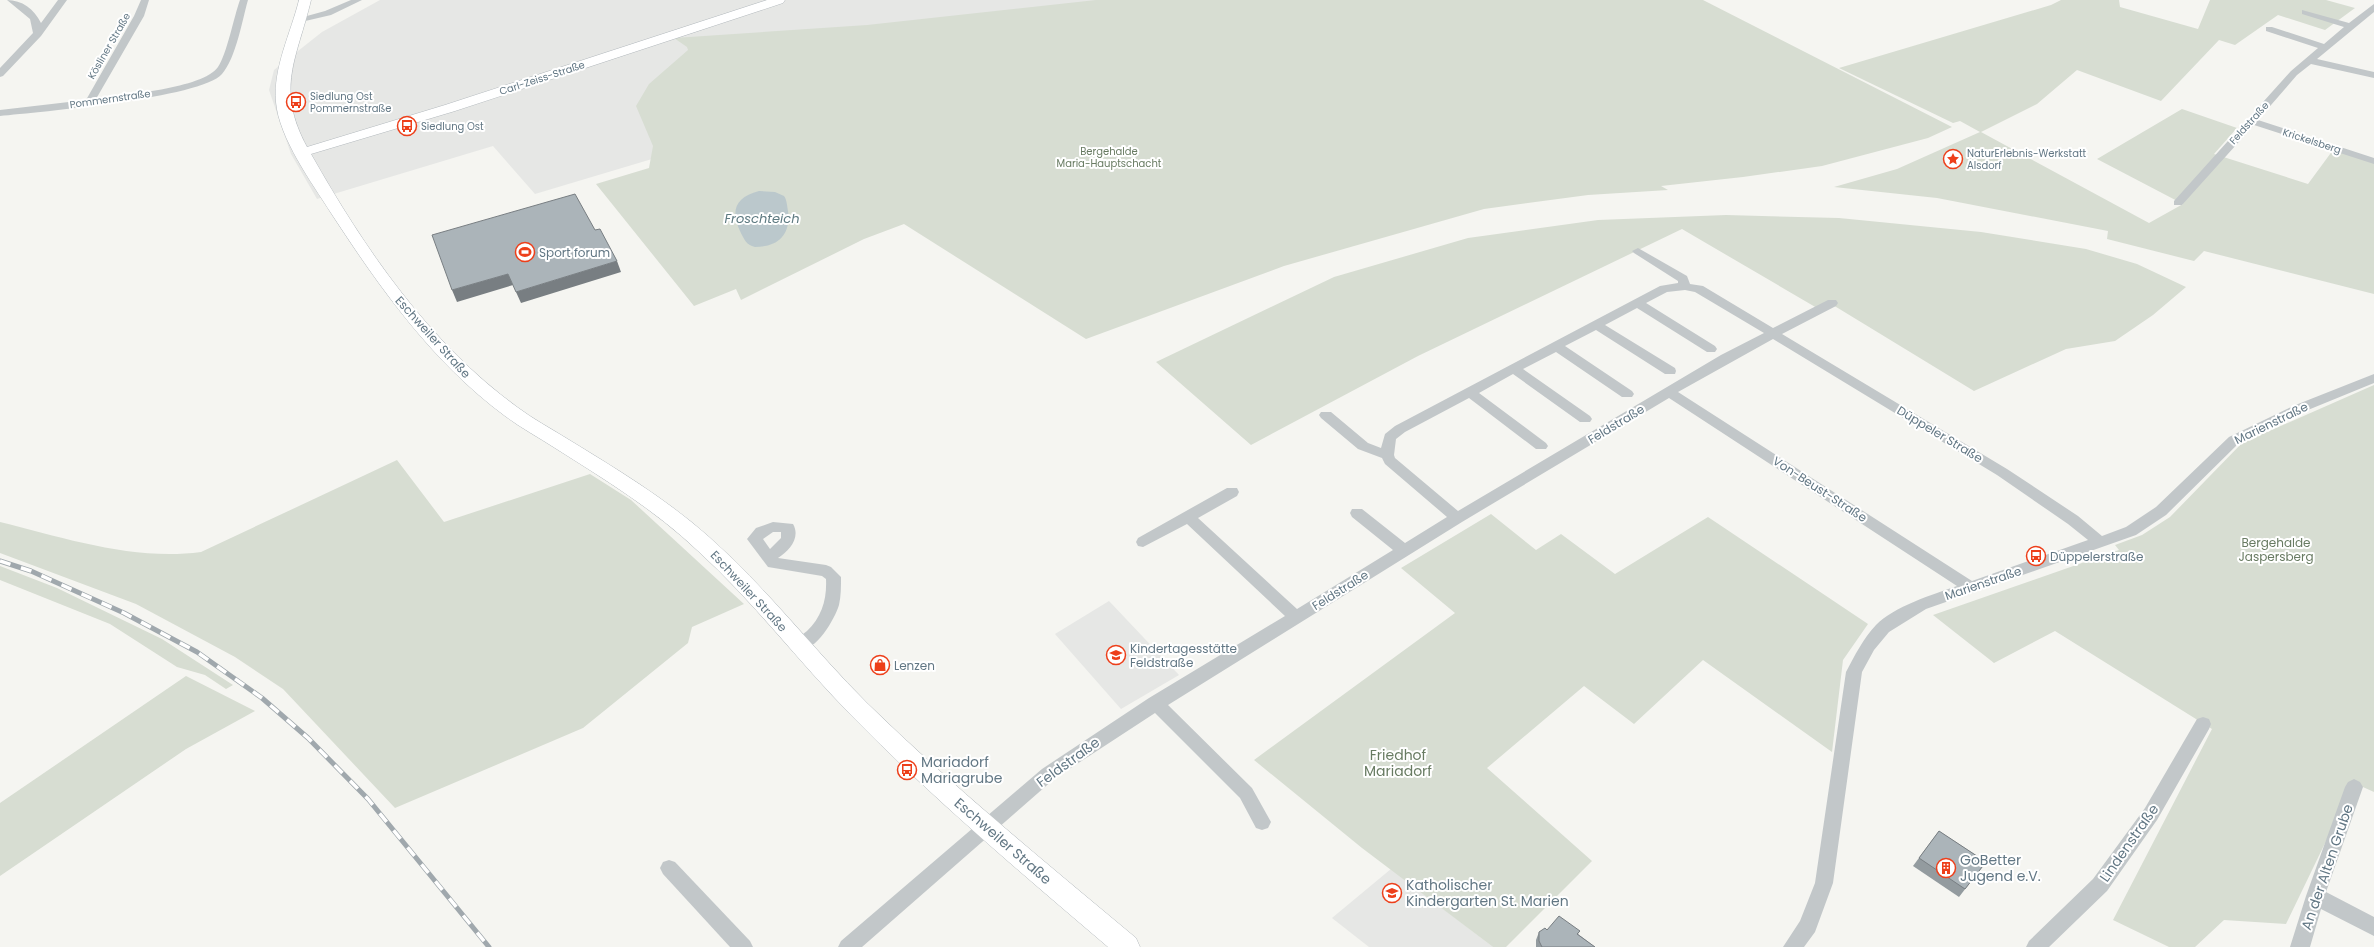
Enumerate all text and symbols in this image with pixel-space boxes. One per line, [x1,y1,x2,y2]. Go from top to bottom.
street label: Kösliner Straße [84,10,134,82]
street label: Carl-Zeiss-Straße [497,57,587,99]
street label: Pommernstraße [69,86,151,112]
place label: Siedlung Ost Pommernstraße [310,89,391,116]
bus stop icon: Siedlung Ost Pommernstraße [285,91,307,113]
street label: Feldstraße [2226,98,2272,148]
bus stop icon: Siedlung Ost [396,115,418,137]
place label: Siedlung Ost [421,119,484,134]
street label: Krickelsberg [2281,124,2343,158]
park label: Bergehalde Maria-Hauptschacht [1057,144,1162,171]
place label: NaturErlebnis-Werkstatt Alsdorf [1967,146,2087,173]
place icon: NaturErlebnis-Werkstatt Alsdorf [1942,148,1964,170]
water label: Froschteich [725,209,799,228]
sports icon: Sport forum [514,241,536,263]
place label: Sport forum [539,244,610,261]
street label: Eschweiler Straße [391,292,475,382]
street label: Marienstraße [2231,398,2311,448]
street label: Feldstraße [1584,400,1648,448]
street label: Düppeler Straße [1894,402,1986,466]
street label: Von-Beust-Straße [1769,452,1871,526]
park label: Bergehalde Jaspersberg [2238,534,2314,565]
bus stop icon: Düppelerstraße [2025,545,2047,567]
street label: Eschweiler Straße [707,547,791,635]
place label: Düppelerstraße [2050,548,2144,565]
street label: Marienstraße [1942,562,2024,604]
street label: Feldstraße [1309,566,1371,614]
place label: Kindertagesstätte Feldstraße [1130,640,1237,671]
school or university icon: Kindertagesstätte Feldstraße [1105,644,1127,666]
shop icon: Lenzen [869,654,891,676]
place label: Lenzen [894,657,935,674]
street label: Feldstraße [1032,732,1104,792]
park label: Friedhof Mariadorf [1364,745,1432,781]
place label: Mariadorf Mariagrube [921,752,1003,788]
bus stop icon: Mariadorf Mariagrube [896,759,918,781]
street label: Eschweiler Straße [950,793,1056,889]
street label: Lindenstraße [2095,800,2163,886]
street label: An der Alten Grube [2296,801,2358,933]
place label: GoBetter Jugend e.V. [1960,850,2041,886]
building icon: GoBetter Jugend e.V. [1935,857,1957,879]
place label: Katholischer Kindergarten St. Marien [1406,875,1569,911]
school or university icon: Katholischer Kindergarten St. Marien [1381,882,1403,904]

